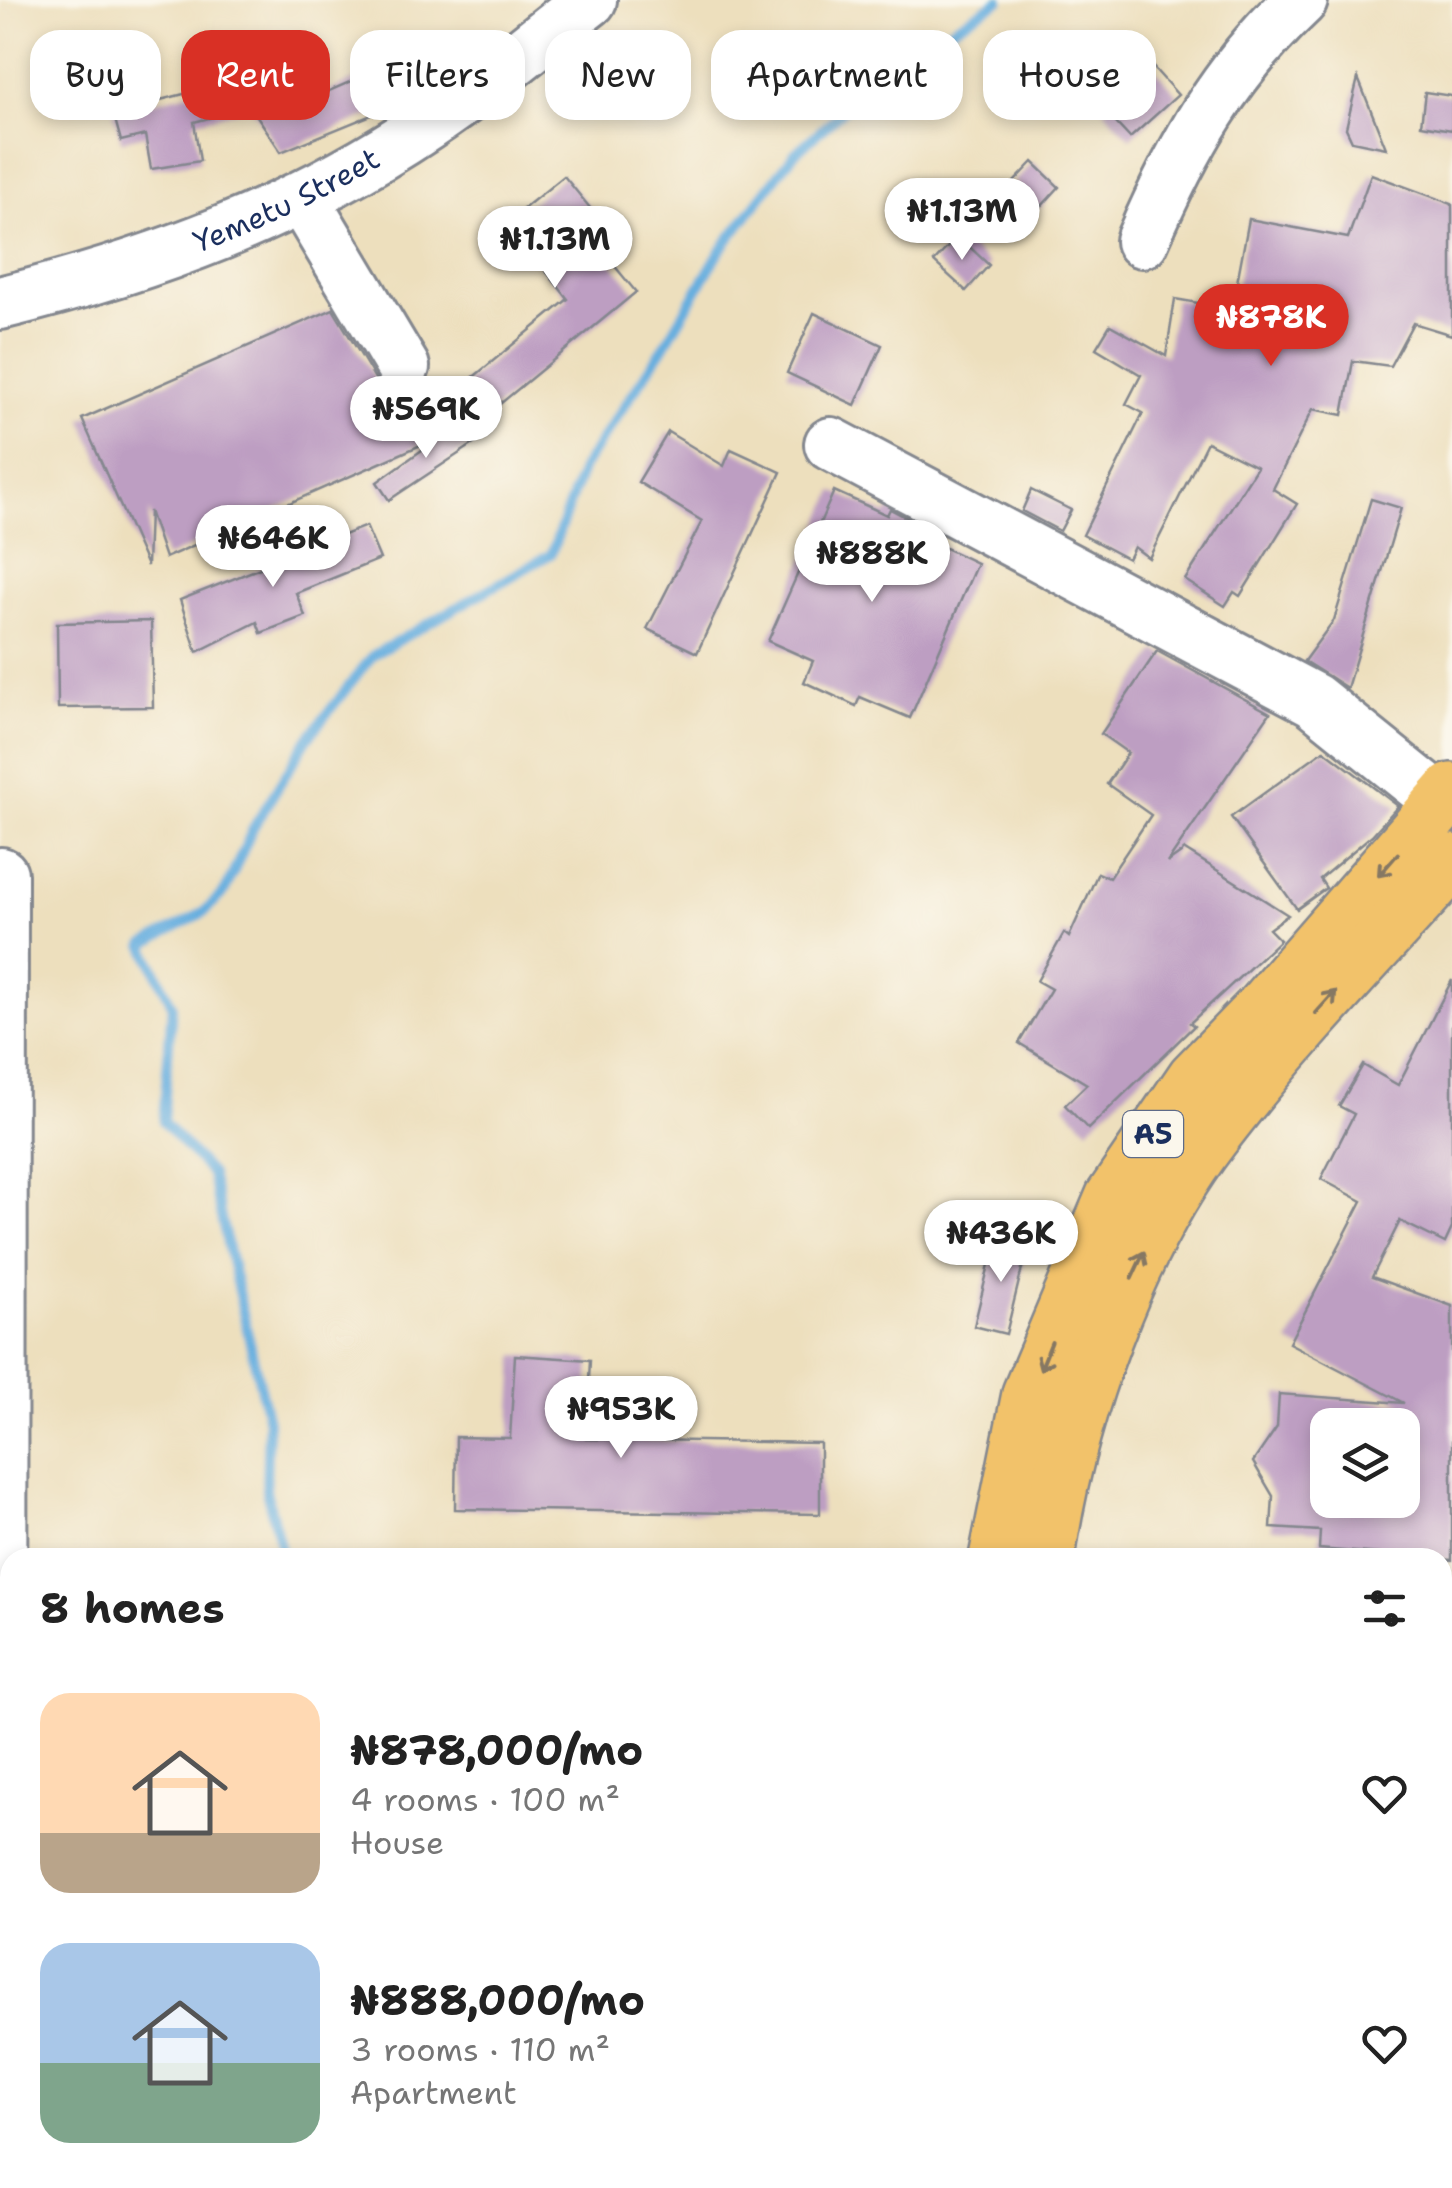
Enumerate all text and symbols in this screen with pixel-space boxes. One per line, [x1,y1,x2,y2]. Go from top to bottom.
chip: Buy [30,30,161,120]
chip: Rent [181,30,330,120]
chip: Filters [350,30,525,120]
chip: New [545,30,691,120]
chip: Apartment [711,30,963,120]
chip: House [983,30,1156,120]
street label: Yemetu Street [187,138,387,262]
pin: ₦1.13M [881,178,1043,263]
text: ₦1.13M [907,189,1017,232]
pin: ₦1.13M [474,206,636,291]
text: ₦1.13M [500,217,610,260]
pin: ₦878K [1201,284,1341,369]
text: ₦878K [1216,295,1326,338]
pin: ₦569K [356,376,496,461]
text: ₦569K [372,387,480,430]
pin: ₦646K [203,505,343,590]
text: ₦646K [217,516,329,559]
pin: ₦888K [802,520,942,605]
text: ₦888K [816,531,928,574]
one-way arrow [1378,851,1400,877]
one-way arrow [1315,990,1338,1015]
road number: A5 [1123,1111,1183,1157]
pin: ₦436K [931,1200,1071,1285]
text: ₦436K [946,1211,1056,1254]
one-way arrow [1130,1250,1148,1281]
one-way arrow [1035,1340,1053,1371]
pin: ₦953K [551,1376,691,1461]
text: ₦953K [567,1387,675,1430]
map controls [1310,1408,1420,1518]
button: layers [1310,1408,1420,1518]
text: 8 homes [40,1580,225,1636]
icon: filters [1357,1581,1412,1636]
text: ₦878,000/mo [350,1722,643,1778]
icon: home [120,1733,240,1853]
icon: heart [1357,1766,1412,1821]
text: 4 rooms · 100 m² [350,1778,620,1821]
text: House [350,1821,444,1864]
text: ₦888,000/mo [350,1972,645,2028]
icon: home [120,1983,240,2103]
icon: heart [1357,2016,1412,2071]
text: 3 rooms · 110 m² [350,2028,610,2071]
text: Apartment [350,2071,517,2114]

